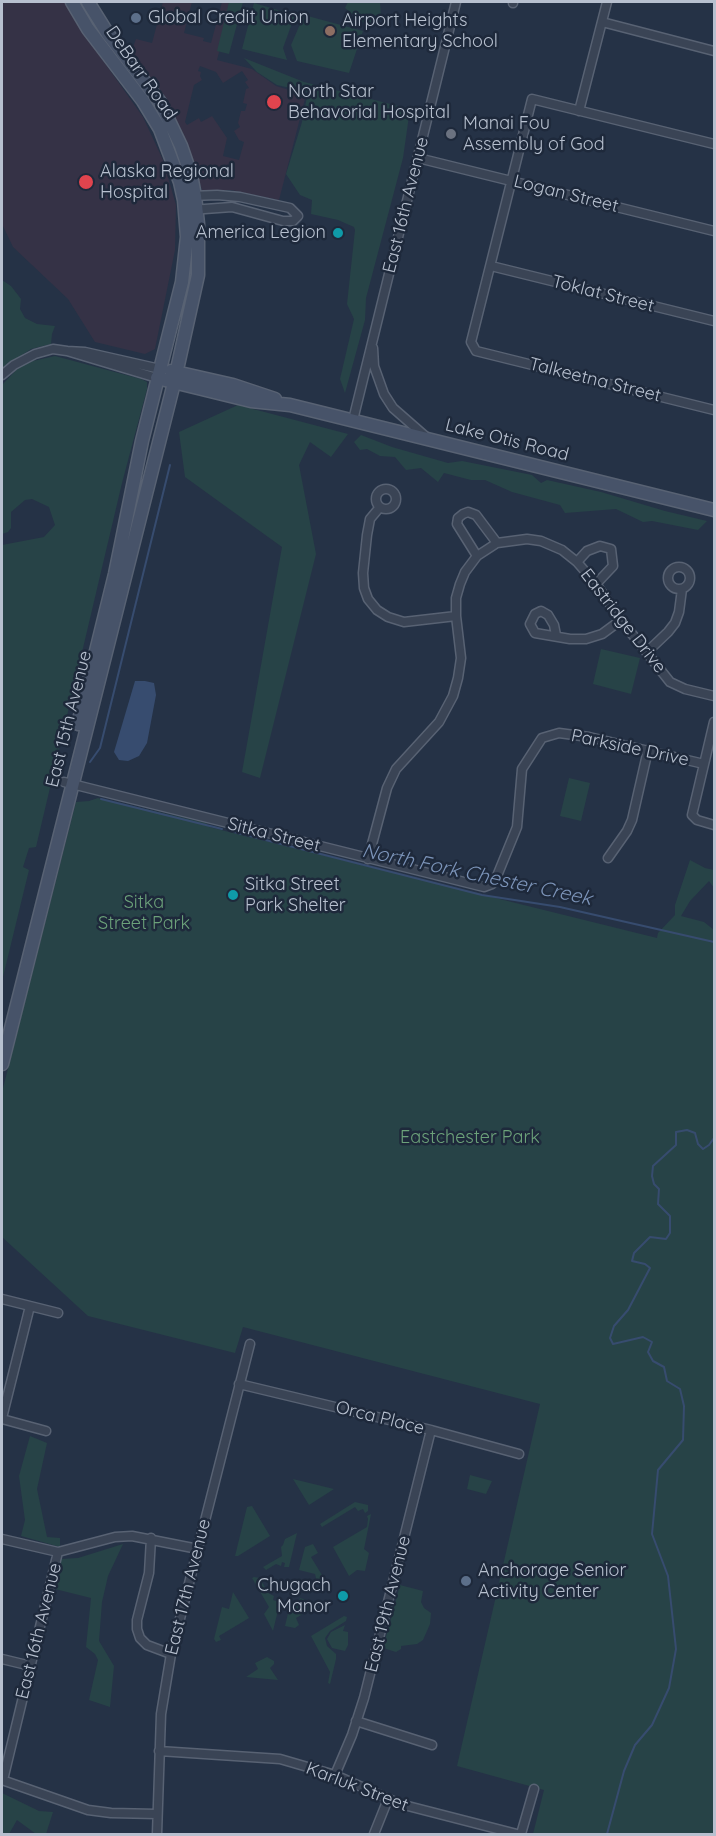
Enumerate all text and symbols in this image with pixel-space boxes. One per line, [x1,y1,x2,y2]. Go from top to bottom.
place label: Global Credit Union [148,7,309,29]
place label: Airport Heights Elementary School [342,10,498,52]
marker: Global Credit Union [129,11,143,25]
street label: DeBarr Road [101,22,181,124]
marker: Airport Heights Elementary School [323,24,337,38]
place label: North Star Behavorial Hospital [288,81,450,124]
marker: North Star Behavorial Hospital [265,93,283,111]
place label: Manai Fou Assembly of God [463,113,605,156]
marker: Manai Fou Assembly of God [444,127,458,141]
street label: East 16th Avenue [379,135,433,275]
place label: Alaska Regional Hospital [100,161,234,204]
street label: Logan Street [511,171,621,217]
marker: Alaska Regional Hospital [77,173,95,191]
place label: America Legion [196,222,326,244]
marker: America Legion [331,226,345,240]
street label: Toklat Street [550,271,656,317]
street label: Talkeetna Street [527,353,663,407]
street label: Lake Otis Road [443,414,571,466]
street label: Eastridge Drive [576,564,670,678]
street label: East 15th Avenue [42,649,96,789]
street label: Parkside Drive [569,725,691,771]
street label: Sitka Street [225,813,323,857]
water label: North Fork Chester Creek [360,839,594,911]
place label: Sitka Street Park Shelter [245,874,346,916]
marker: Sitka Street Park Shelter [226,888,240,902]
park label: Sitka Street Park [98,892,190,934]
park label: Eastchester Park [400,1127,540,1149]
street label: Orca Place [333,1397,427,1439]
street label: East 17th Avenue [161,1517,215,1657]
street label: East 19th Avenue [361,1533,415,1675]
place label: Anchorage Senior Activity Center [478,1560,626,1602]
street label: East 16th Avenue [12,1561,66,1701]
marker: Anchorage Senior Activity Center [459,1574,473,1588]
place label: Chugach Manor [257,1575,331,1618]
marker: Chugach Manor [336,1589,350,1603]
street label: Karluk Street [303,1758,411,1816]

